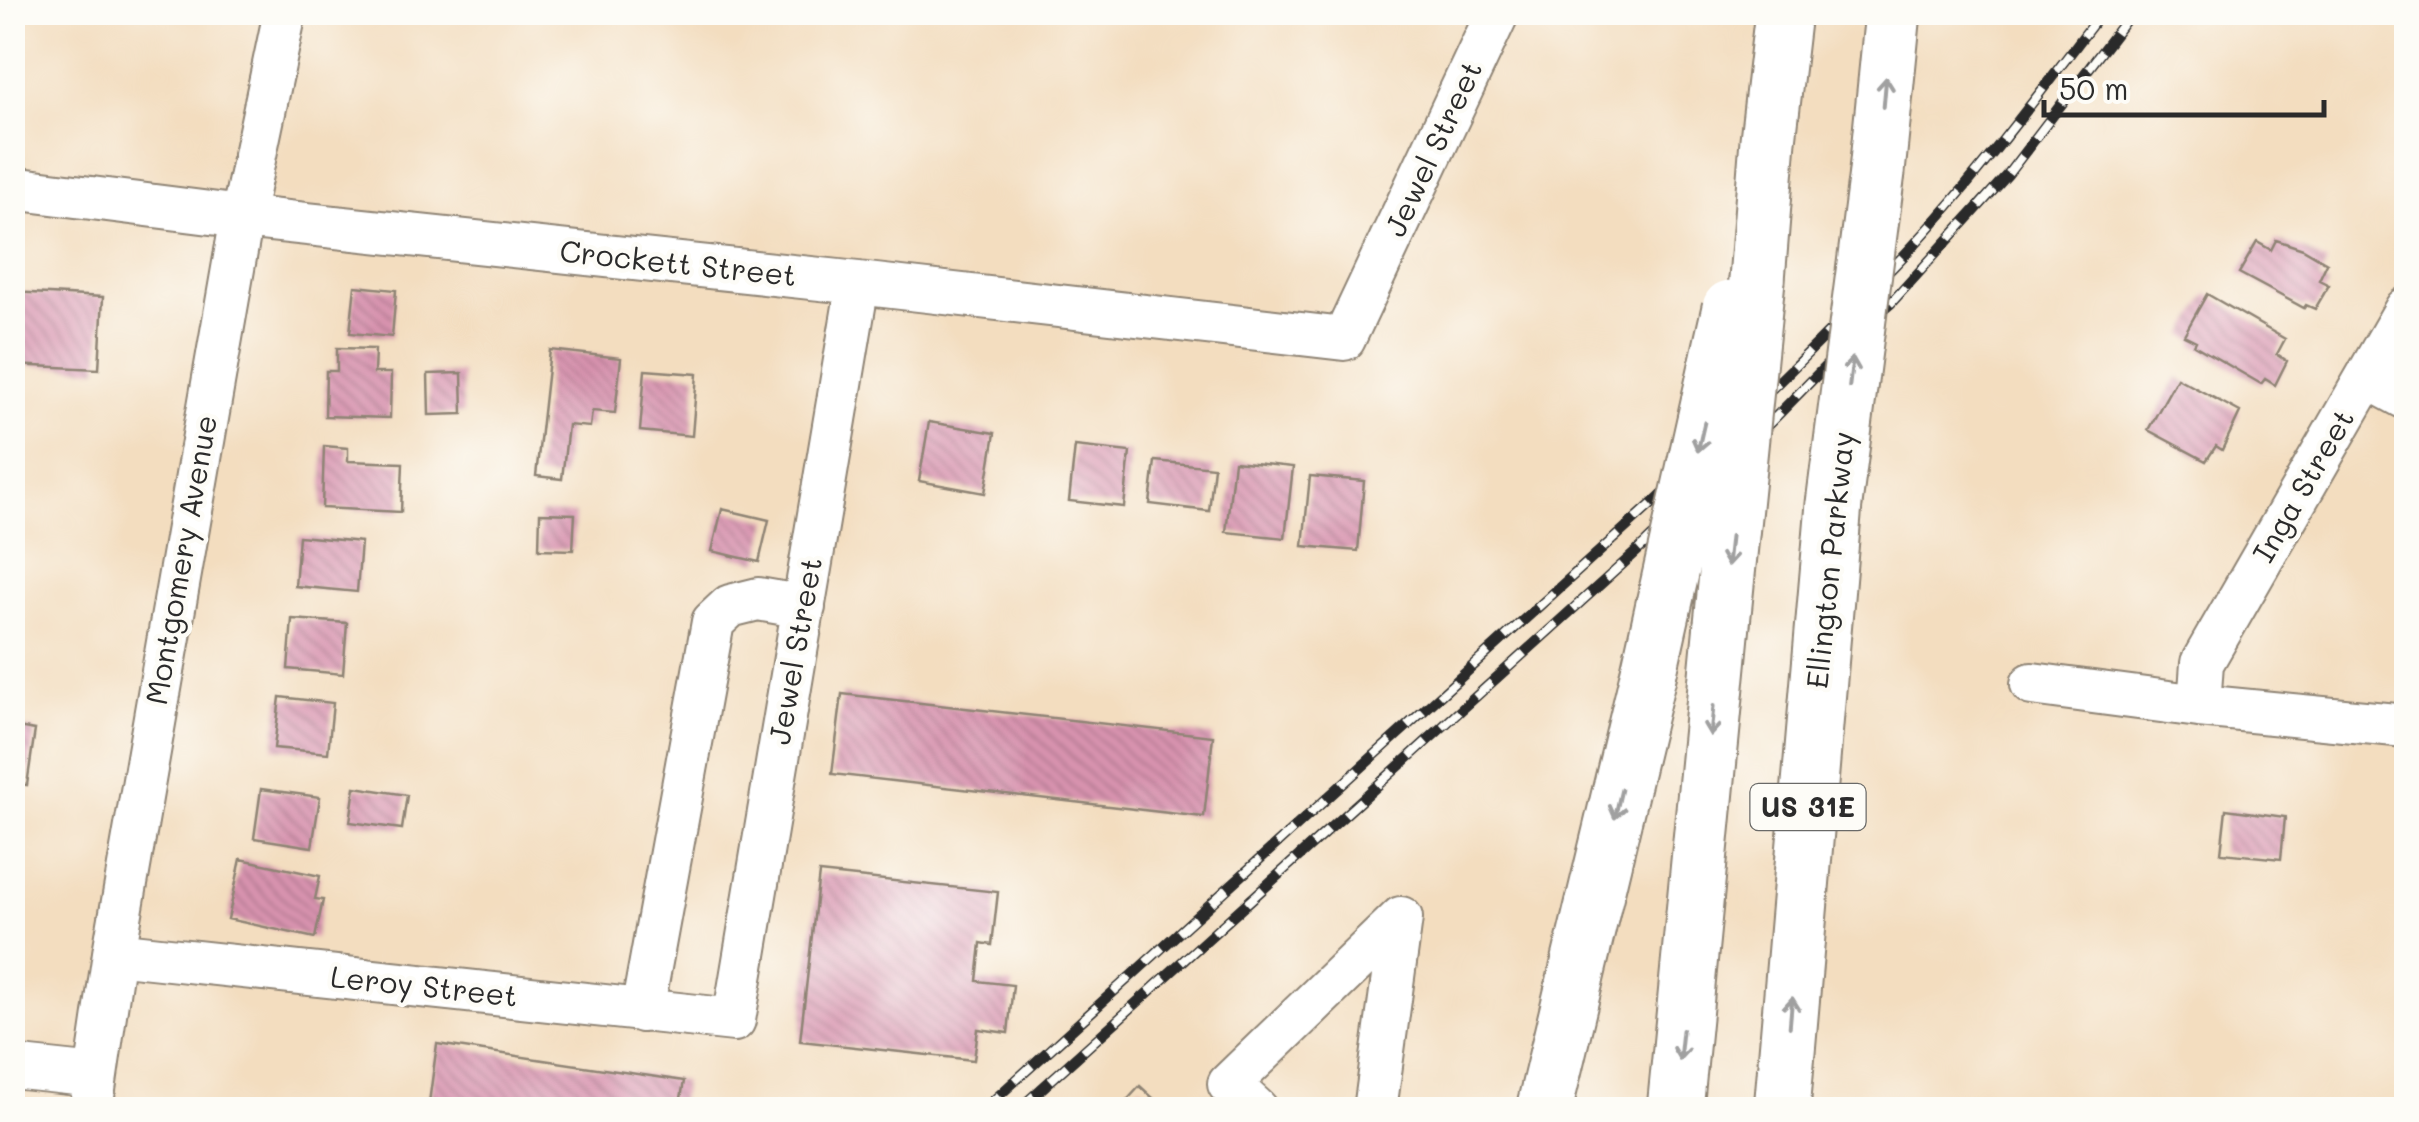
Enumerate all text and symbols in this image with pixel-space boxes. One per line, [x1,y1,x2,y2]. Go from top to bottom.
street label: Jewel Street [1374,54,1490,242]
scale bar [2044,55,2324,117]
text: 50 m [2059,68,2129,108]
one-way arrow [1876,77,1895,109]
street label: Crockett Street [558,230,799,294]
one-way arrow [1843,356,1861,389]
street label: Inga Street [2242,401,2362,569]
street label: Montgomery Avenue [135,412,225,708]
one-way arrow [1691,420,1709,452]
street label: Ellington Parkway [1796,429,1862,690]
one-way arrow [1720,534,1739,567]
street label: Jewel Street [758,554,830,747]
one-way arrow [1703,704,1722,737]
road number: US 31E [1750,784,1866,830]
one-way arrow [1607,788,1626,819]
street label: Leroy Street [329,955,520,1015]
one-way arrow [1781,997,1800,1029]
one-way arrow [1671,1028,1690,1060]

